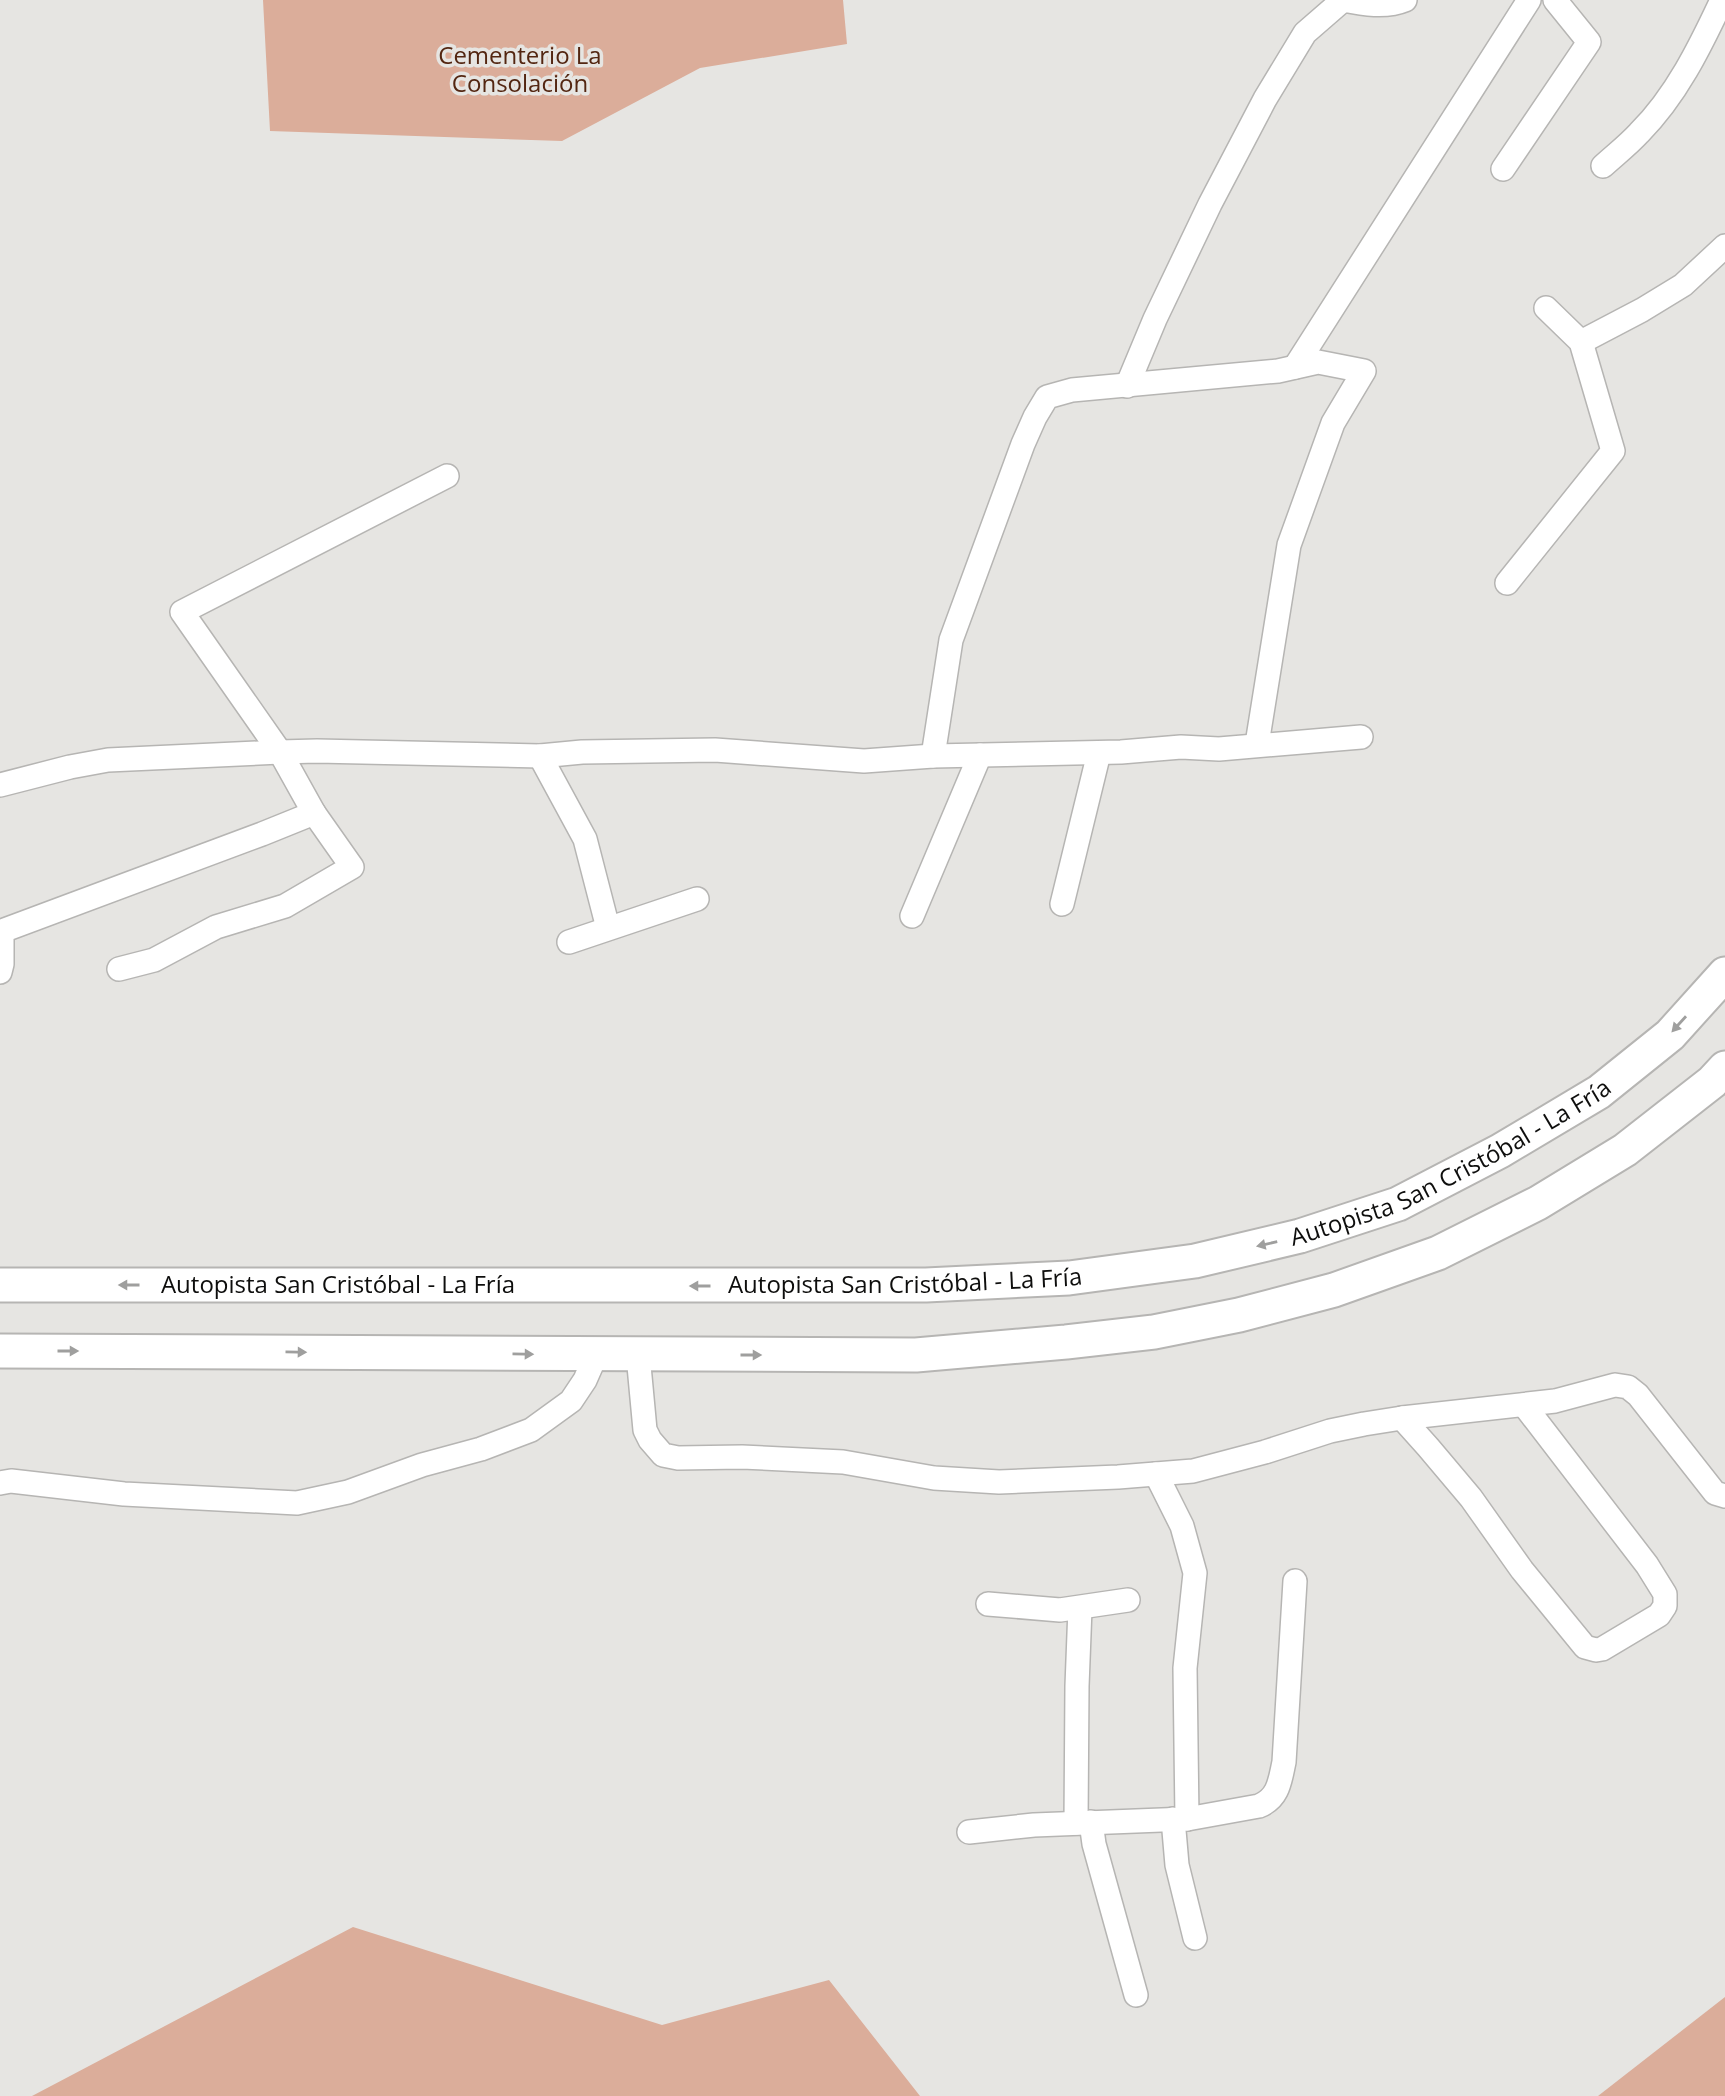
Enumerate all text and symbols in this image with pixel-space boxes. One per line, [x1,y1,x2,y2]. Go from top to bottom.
park label: Cementerio La Consolación [438,38,602,99]
one-way arrow [1671,1015,1687,1033]
street label: Autopista San Cristóbal - La Fría [1287,1071,1617,1253]
one-way arrow [1256,1239,1278,1250]
street label: Autopista San Cristóbal - La Fría [728,1258,1084,1300]
street label: Autopista San Cristóbal - La Fría [161,1267,515,1300]
one-way arrow [118,1280,140,1291]
one-way arrow [688,1280,710,1292]
one-way arrow [57,1345,79,1357]
one-way arrow [285,1346,307,1358]
one-way arrow [512,1348,534,1360]
one-way arrow [740,1349,762,1361]

